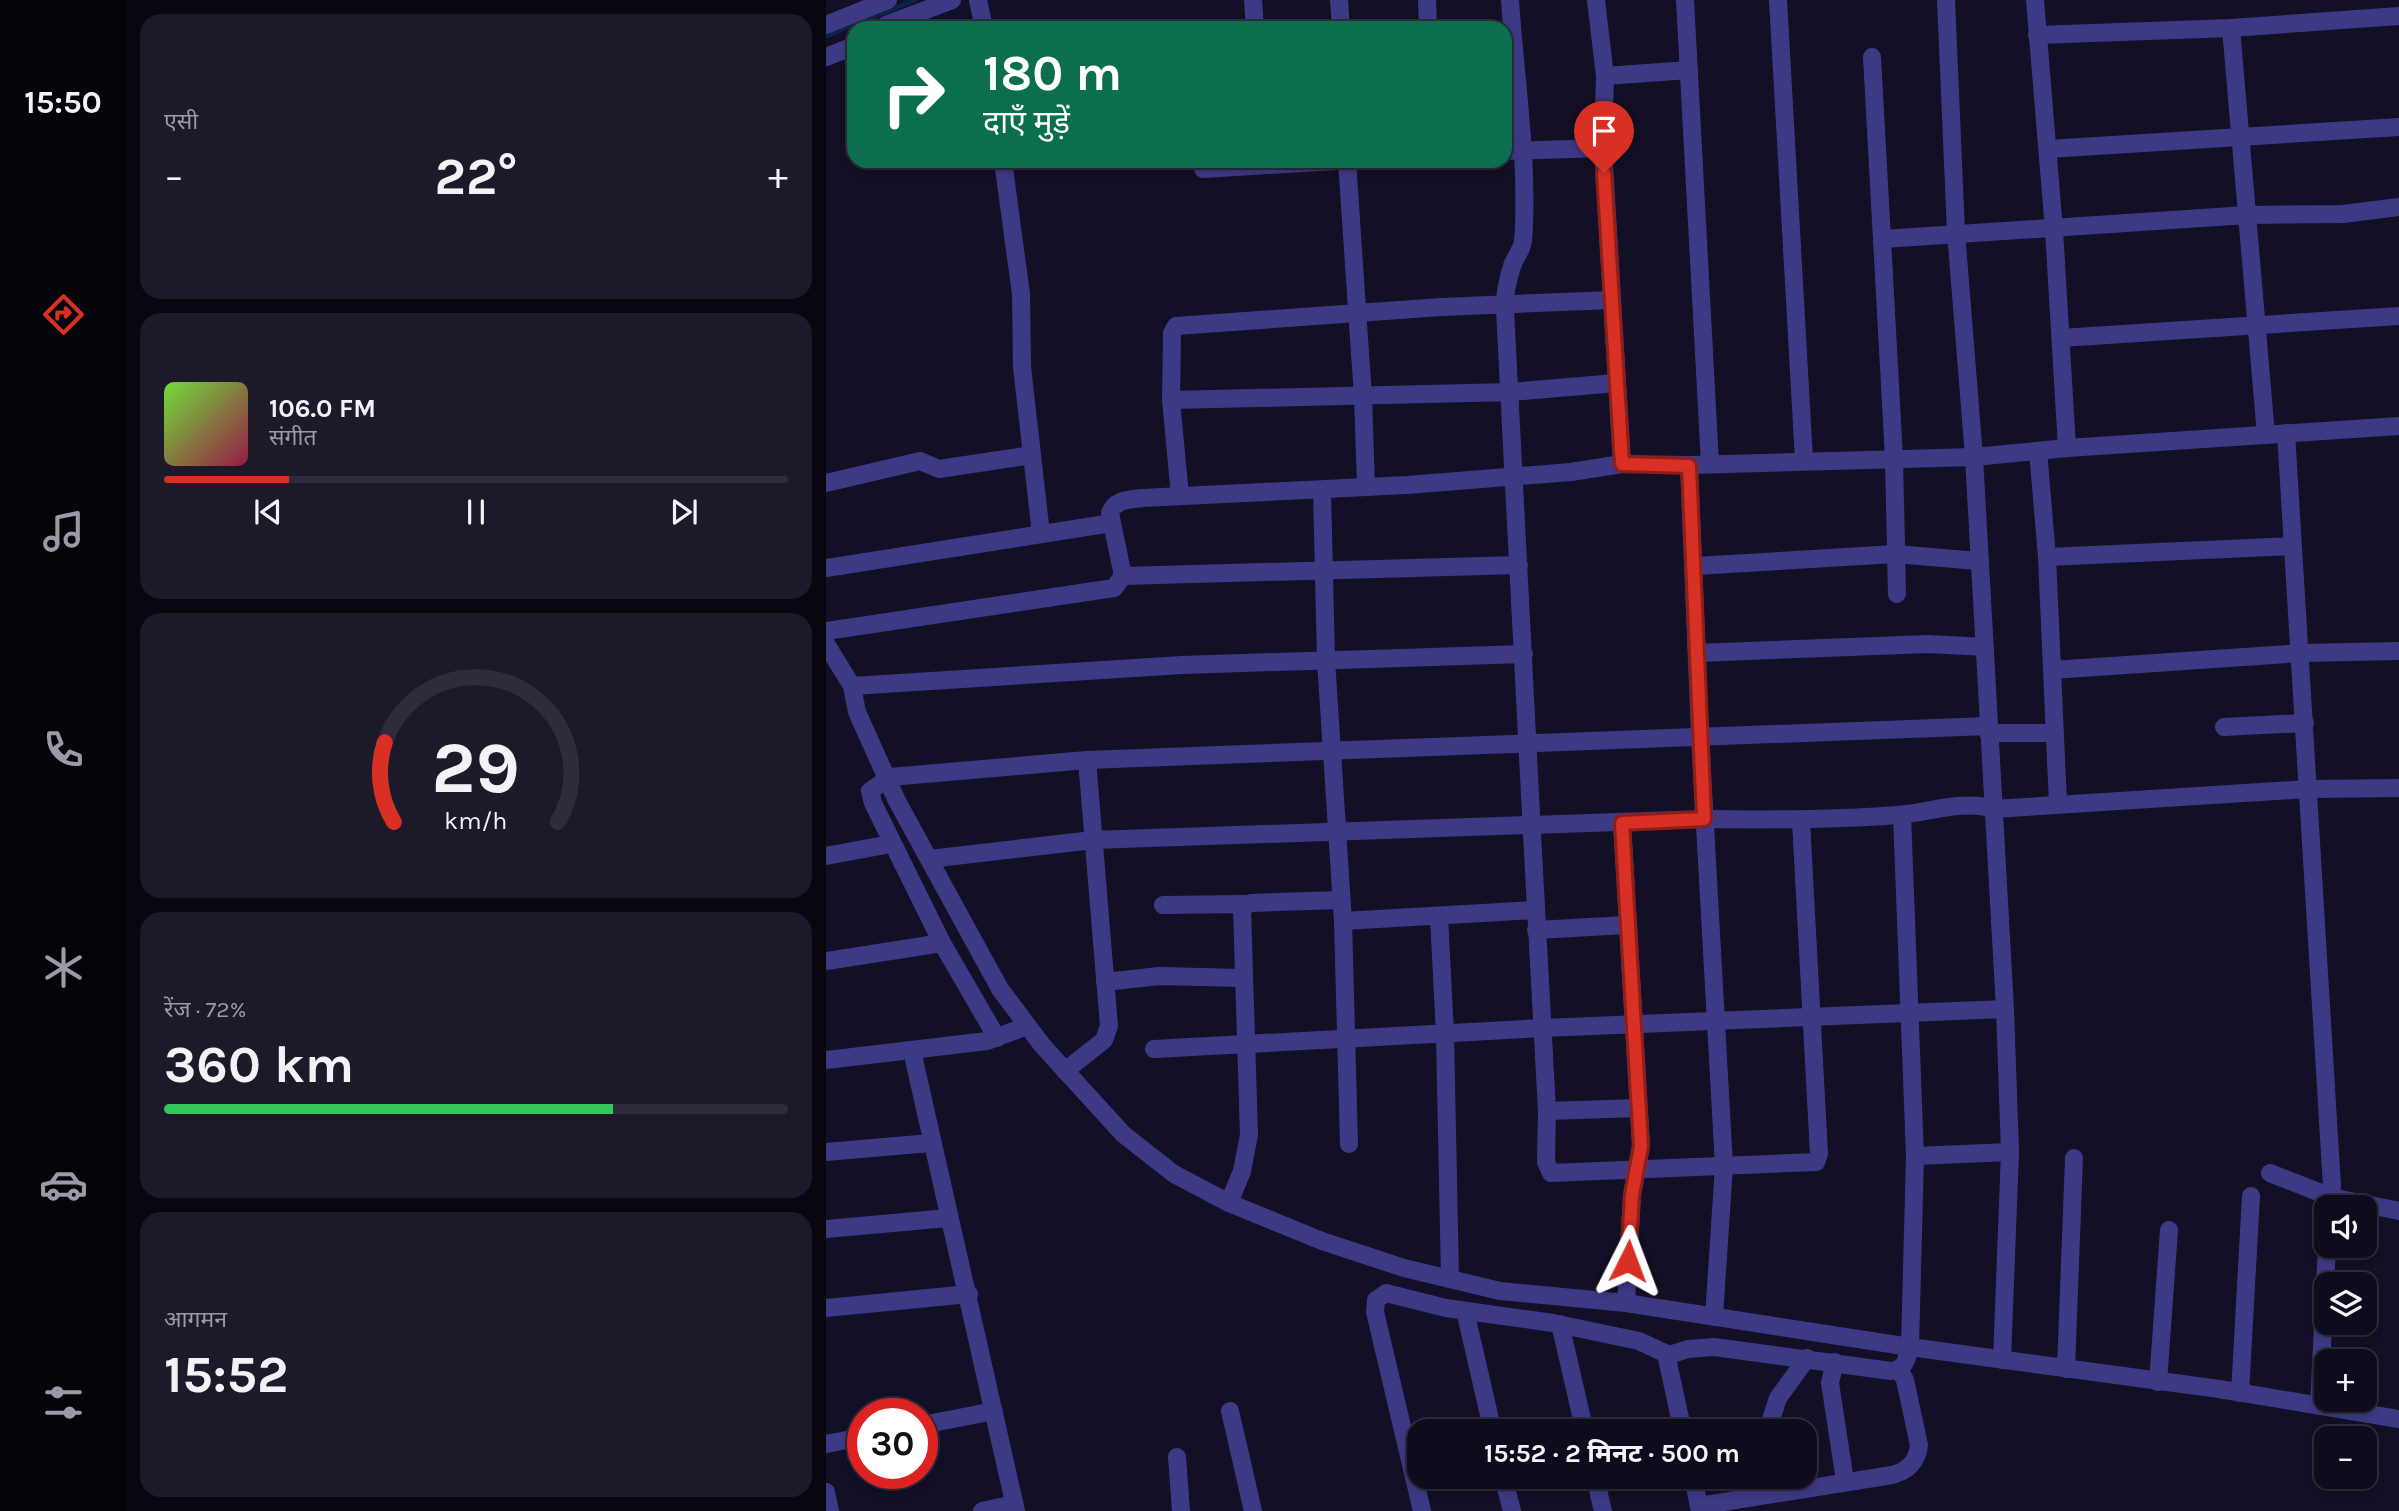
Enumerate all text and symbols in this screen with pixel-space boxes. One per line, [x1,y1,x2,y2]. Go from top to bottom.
text: 180 m [983,45,1122,102]
icon: right [868,49,959,140]
text: 15:50 [24,84,102,121]
pin [1574,101,1634,173]
text: दाएँ मुड़ें [983,104,1070,141]
text: एसी [164,108,198,135]
icon: arrive [1585,112,1623,150]
text: 22° [434,146,518,207]
text: − [164,154,184,199]
text: + [768,154,788,199]
icon: directions [39,290,88,339]
text: 106.0 FM [269,393,376,424]
text: संगीत [269,424,317,451]
icon: previous [249,493,287,531]
icon: pause [457,493,495,531]
icon: next [665,493,703,531]
icon: music [39,507,88,556]
icon: phone [39,725,88,774]
text: 29 [432,725,520,810]
text: km/h [444,805,508,834]
icon: climate [39,943,88,992]
text: रेंज · 72% [164,996,246,1023]
text: 360 km [164,1034,354,1095]
icon: car [39,1160,88,1209]
map controls [2314,1195,2377,1489]
button: sound [2314,1195,2377,1258]
position arrow [1591,1224,1665,1298]
button: layers [2314,1272,2377,1335]
text: आगमन [164,1306,227,1333]
text: 15:52 [164,1344,289,1405]
button: + [2314,1349,2377,1412]
icon: filters [39,1378,88,1427]
speed limit sign: 30 [847,1398,938,1489]
button: − [2314,1426,2377,1489]
text: 15:52 · 2 मिनट · 500 m [1484,1438,1740,1469]

